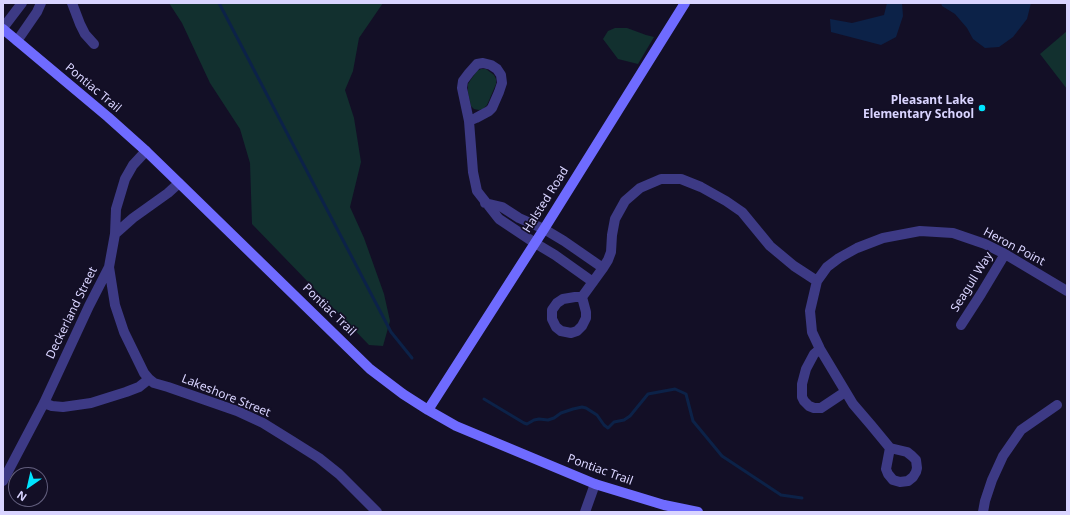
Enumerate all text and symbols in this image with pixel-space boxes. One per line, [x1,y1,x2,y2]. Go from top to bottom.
street label: Pontiac Trail [62,60,124,116]
place label: Pleasant Lake Elementary School [863,94,974,122]
marker: Pleasant Lake Elementary School [977,103,987,113]
street label: Halsted Road [520,164,572,236]
street label: Heron Point [981,225,1047,269]
street label: Seagull Way [948,249,996,315]
street label: Deckerland Street [43,265,101,361]
street label: Pontiac Trail [299,281,359,339]
street label: Lakeshore Street [179,372,273,420]
street label: Pontiac Trail [565,451,635,489]
north arrow [8,467,48,507]
text: N [14,488,29,505]

